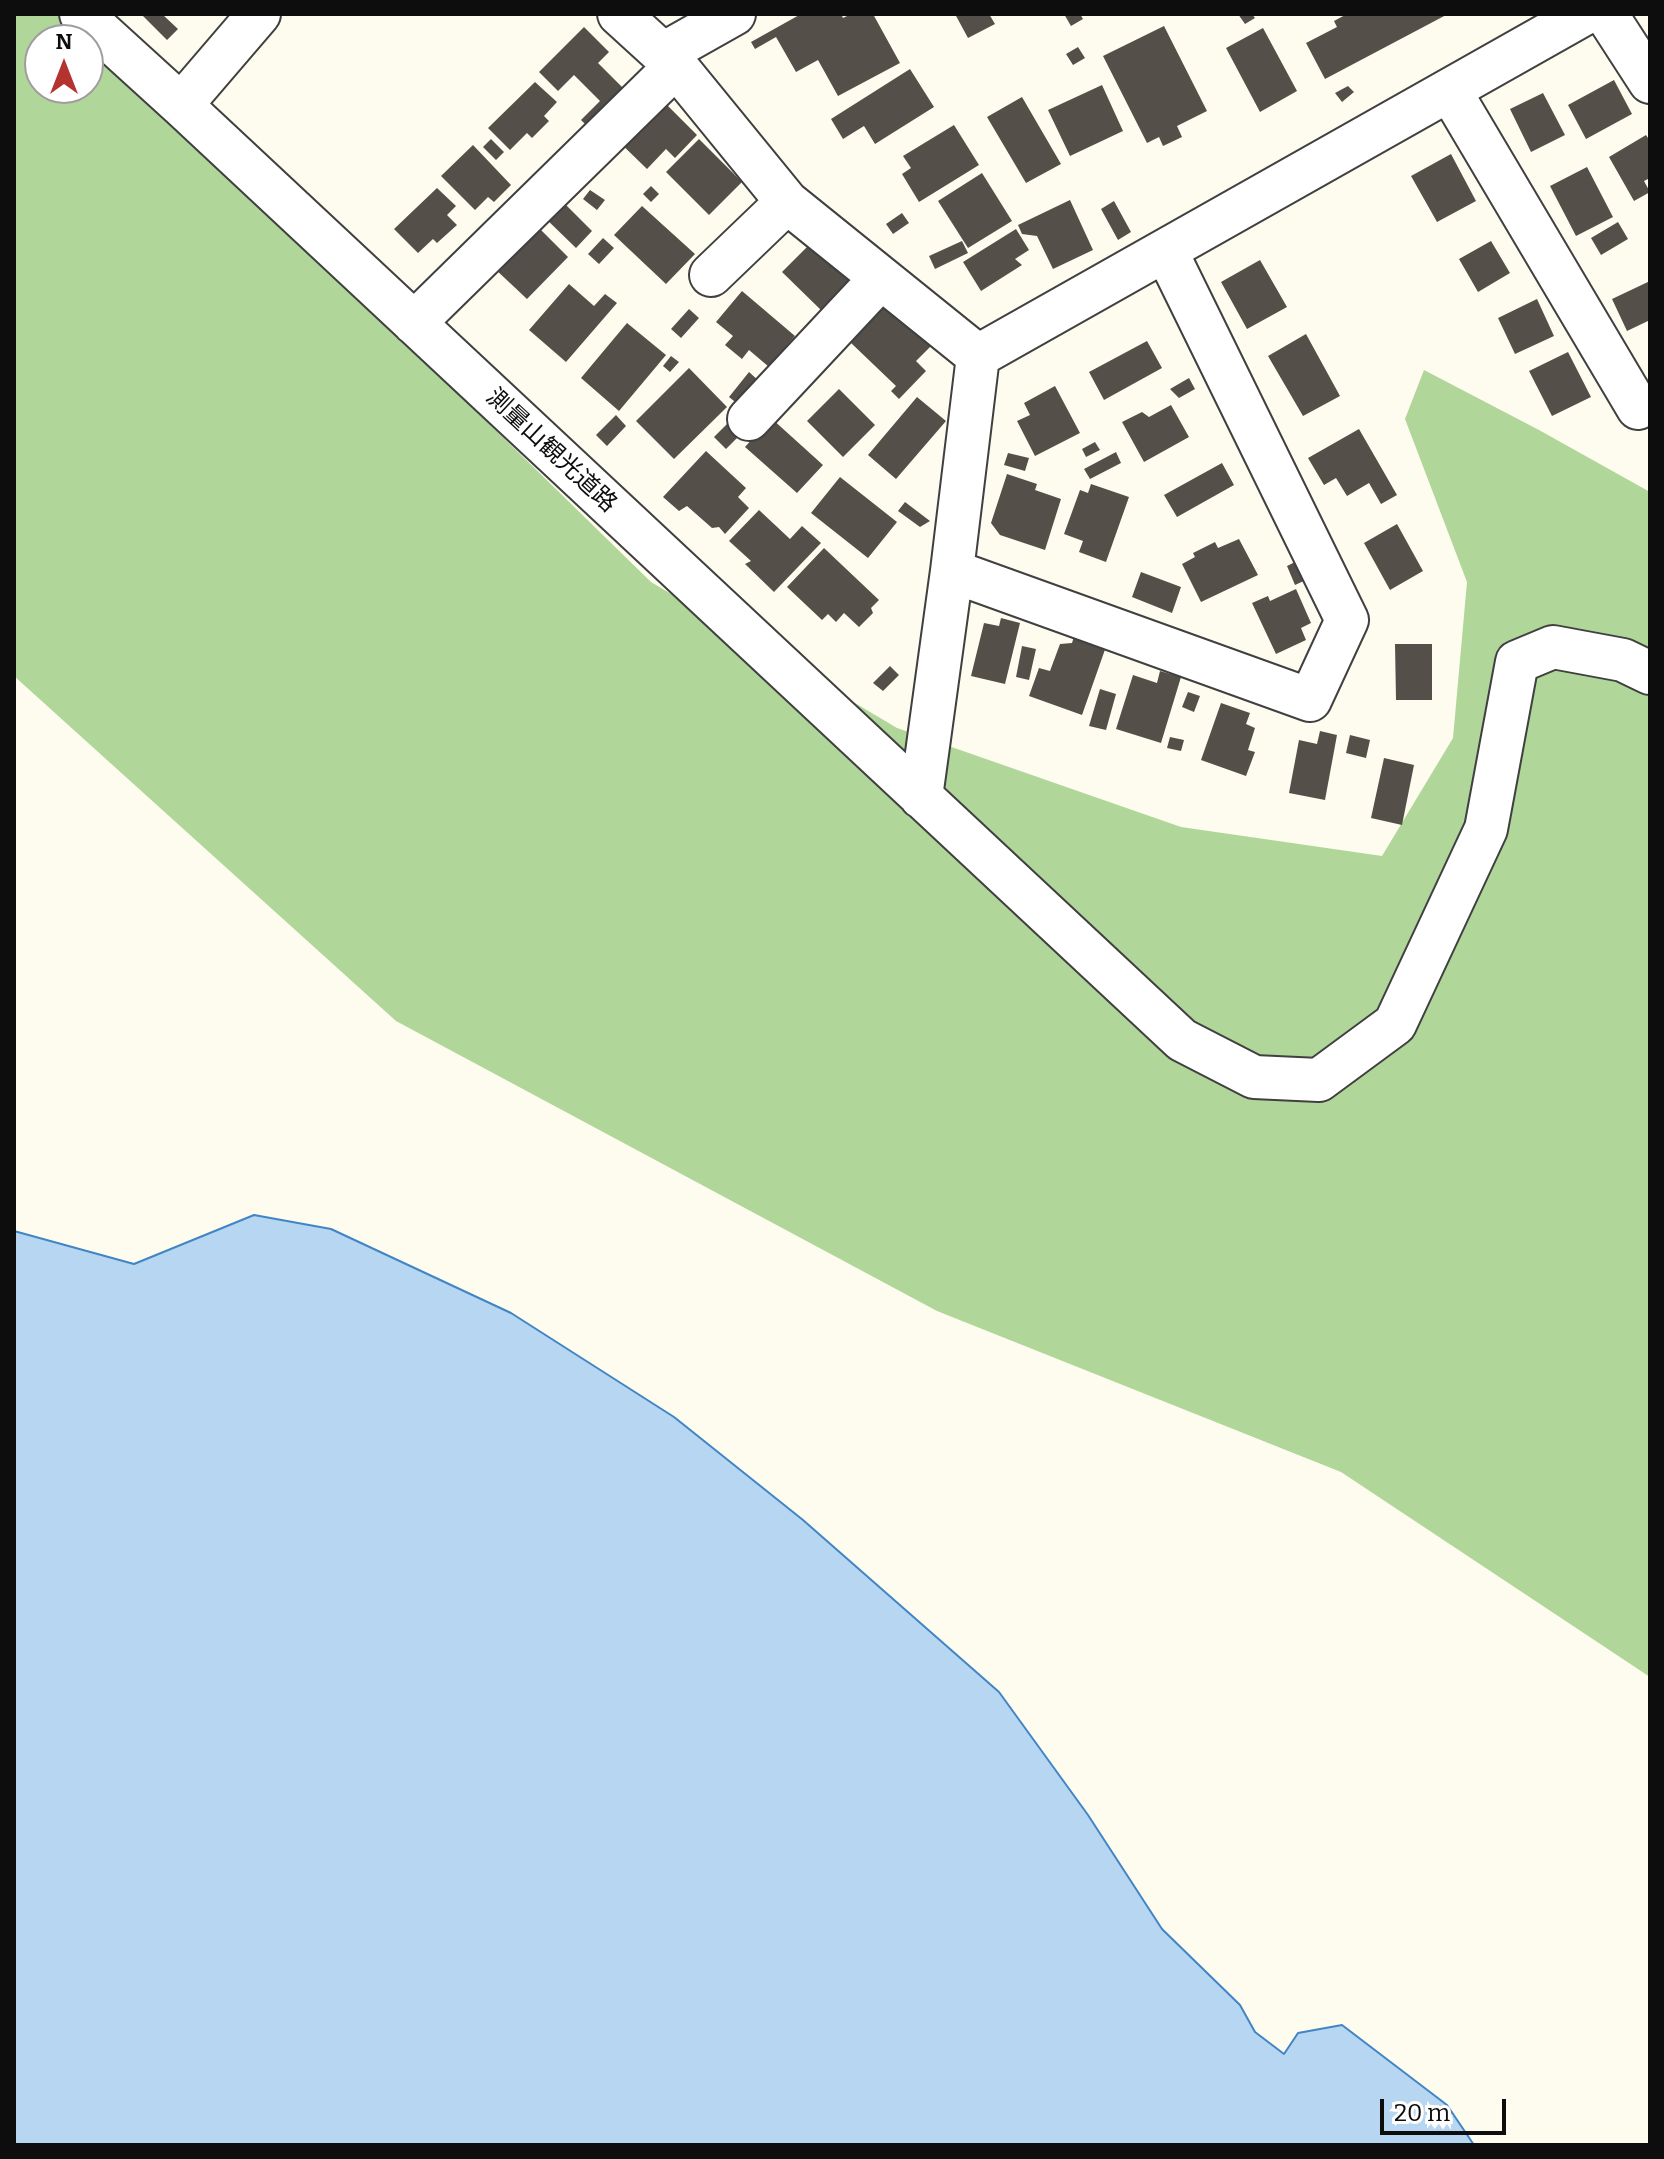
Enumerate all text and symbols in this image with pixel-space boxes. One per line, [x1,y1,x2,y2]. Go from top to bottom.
north arrow [24,24,104,104]
text: N [56,28,72,55]
street label: 測量山観光道路 [480,383,622,519]
scale bar [1384,2083,1510,2133]
text: 20 m [1394,2099,1450,2127]

